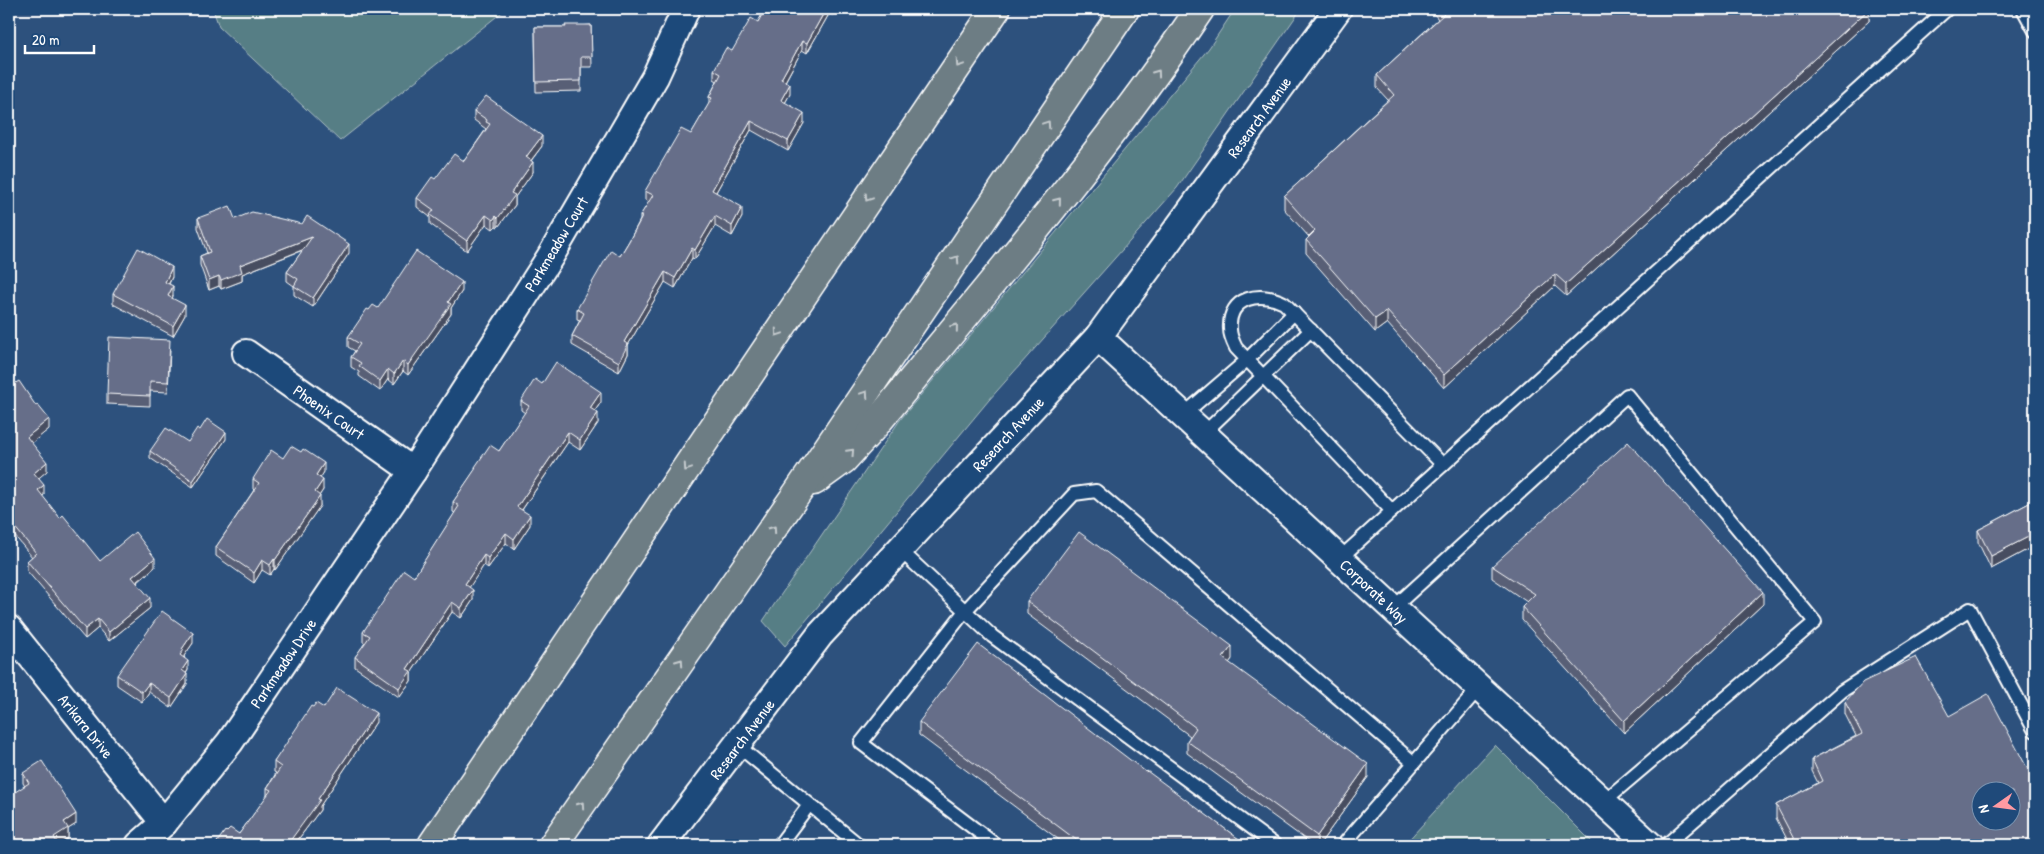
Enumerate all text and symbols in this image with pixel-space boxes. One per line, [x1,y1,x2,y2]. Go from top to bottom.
scale bar [25,22,94,54]
text: 20 m [32,29,59,50]
one-way arrow [956,58,965,67]
one-way arrow [1151,69,1160,79]
street label: Research Avenue [1222,71,1296,162]
one-way arrow [1041,121,1050,130]
street label: Parkmeadow Court [519,192,593,296]
one-way arrow [865,193,875,202]
one-way arrow [1052,198,1060,207]
one-way arrow [950,255,959,265]
one-way arrow [949,324,958,333]
one-way arrow [775,328,784,337]
street label: Phoenix Court [289,379,369,445]
one-way arrow [859,390,868,399]
street label: Research Avenue [967,391,1049,477]
one-way arrow [845,448,854,457]
one-way arrow [684,462,693,472]
one-way arrow [767,525,776,535]
street label: Corporate Way [1335,554,1413,628]
street label: Parkmeadow Drive [245,613,322,712]
one-way arrow [674,658,683,668]
street label: Arikara Drive [53,689,119,763]
street label: Research Avenue [704,694,780,784]
north arrow [1972,782,2022,832]
one-way arrow [575,801,584,811]
text: N [1973,803,1993,815]

